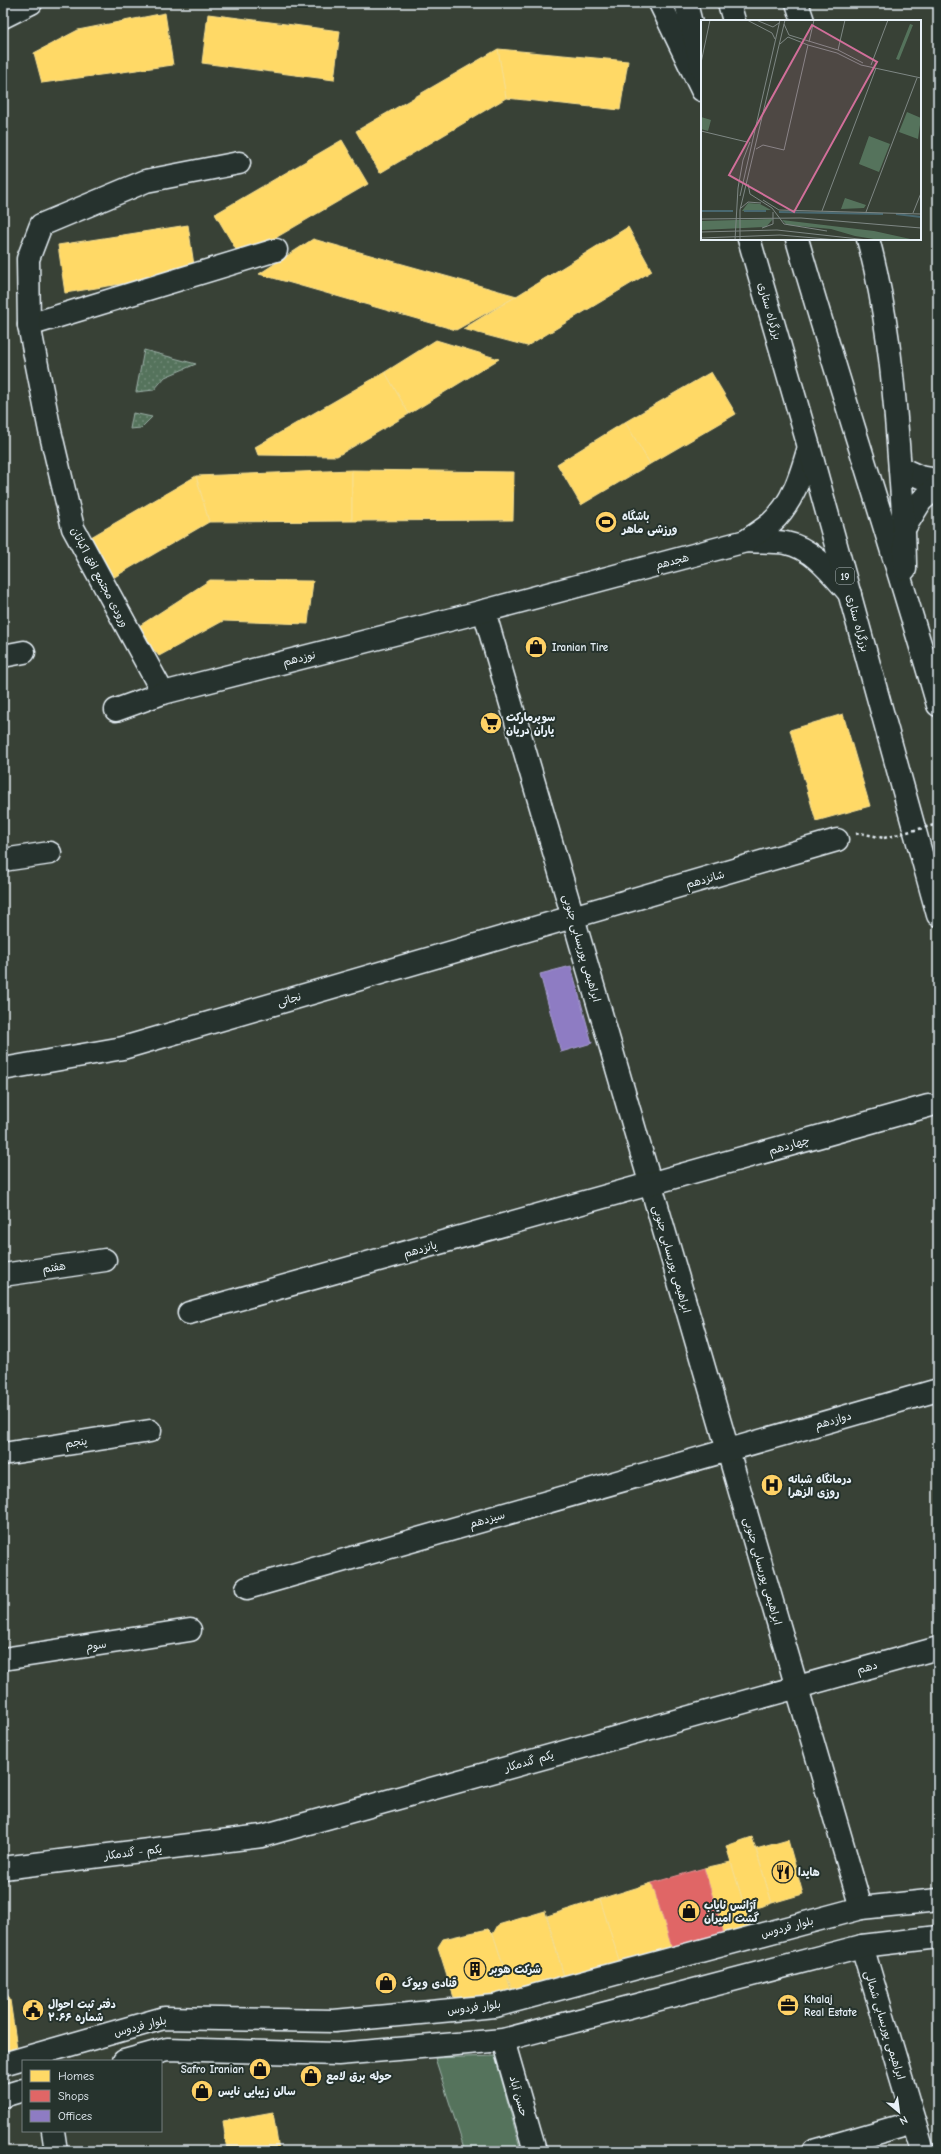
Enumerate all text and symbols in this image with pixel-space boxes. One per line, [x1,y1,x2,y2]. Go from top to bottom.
inset map [701,20,921,240]
street label: بزرگراه ستاری [754,281,784,342]
sports icon: باشگاه ورزشی ماهر [593,509,619,535]
place label: باشگاه ورزشی ماهر [621,509,678,537]
street label: ورودی مجتمع افق اکباتان [66,525,131,630]
street label: هجدهم [654,551,691,574]
road number: 19 [836,568,854,584]
street label: بزرگراه ستاری [843,593,871,654]
shop icon: Iranian Tire [523,634,549,660]
place label: Iranian Tire [552,641,609,654]
street label: نوزدهم [282,648,317,671]
supermarket icon: سوپرمارکت یاران دریان [478,710,504,736]
place label: سوپرمارکت یاران دریان [506,711,555,737]
street label: شانزدهم [684,868,727,893]
street label: ابراهیمی پوربسابی جنوبی [559,893,603,1004]
street label: نجاتی [276,990,303,1010]
street label: چهاردهم [767,1133,812,1159]
street label: ابراهیمی پوربسابی جنوبی [649,1204,693,1315]
street label: پانزدهم [402,1239,439,1262]
street label: هفتم [41,1259,67,1278]
street label: دوازدهم [813,1409,853,1434]
street label: پنجم [64,1434,88,1453]
hospital icon: درمانگاه شبانه روزی الزهرا [759,1472,785,1498]
place label: درمانگاه شبانه روزی الزهرا [788,1472,852,1499]
street label: سیزدهم [468,1508,507,1533]
street label: ابراهیمی پوربسابی جنوبی [740,1516,784,1627]
street label: سوم [85,1637,108,1656]
street label: دهم [855,1658,879,1679]
street label: یکم گندمکار [502,1748,556,1777]
street label: یکم - گندمکار [102,1842,163,1865]
restaurant icon: هایدا [770,1859,796,1885]
place label: هایدا [798,1866,820,1879]
shop icon: آژانس نایاب گشت امیران [676,1898,702,1924]
place label: آژانس نایاب گشت امیران [704,1899,759,1925]
street label: بلوار فردوس [759,1914,815,1942]
building icon: شرکت هوبر [462,1956,488,1982]
place label: شرکت هوبر [489,1963,541,1977]
street label: ابراهیمی پوربسابی شمالی [861,1969,907,2082]
shop icon: قنادی ویوگ [373,1970,399,1996]
place label: قنادی ویوگ [402,1976,457,1991]
office icon: Khalaj Real Estate [775,1992,801,2018]
place label: Khalaj Real Estate [804,1993,857,2019]
public building icon: دفتر ثبت احوال شماره ۲۰۶۶ [20,1997,46,2023]
place label: دفتر ثبت احوال شماره ۲۰۶۶ [48,1998,116,2024]
street label: بلوار فردوس [447,1998,502,2018]
street label: بلوار فردوس [112,2014,168,2040]
shop icon: Safro Iranian [247,2056,273,2082]
legend [22,2060,162,2132]
place label: Safro Iranian [181,2063,244,2076]
shop icon: حوله برق لامع [298,2063,324,2089]
text: Homes [58,2069,94,2083]
place label: حوله برق لامع [326,2070,391,2084]
street label: حسن آباد [506,2074,531,2118]
shop icon: سالن زیبایی نایس [189,2078,215,2104]
place label: سالن زیبایی نایس [218,2085,296,2099]
text: Shops [58,2089,89,2103]
north arrow [879,2092,919,2132]
text: Offices [58,2109,92,2123]
text: N [897,2113,910,2128]

